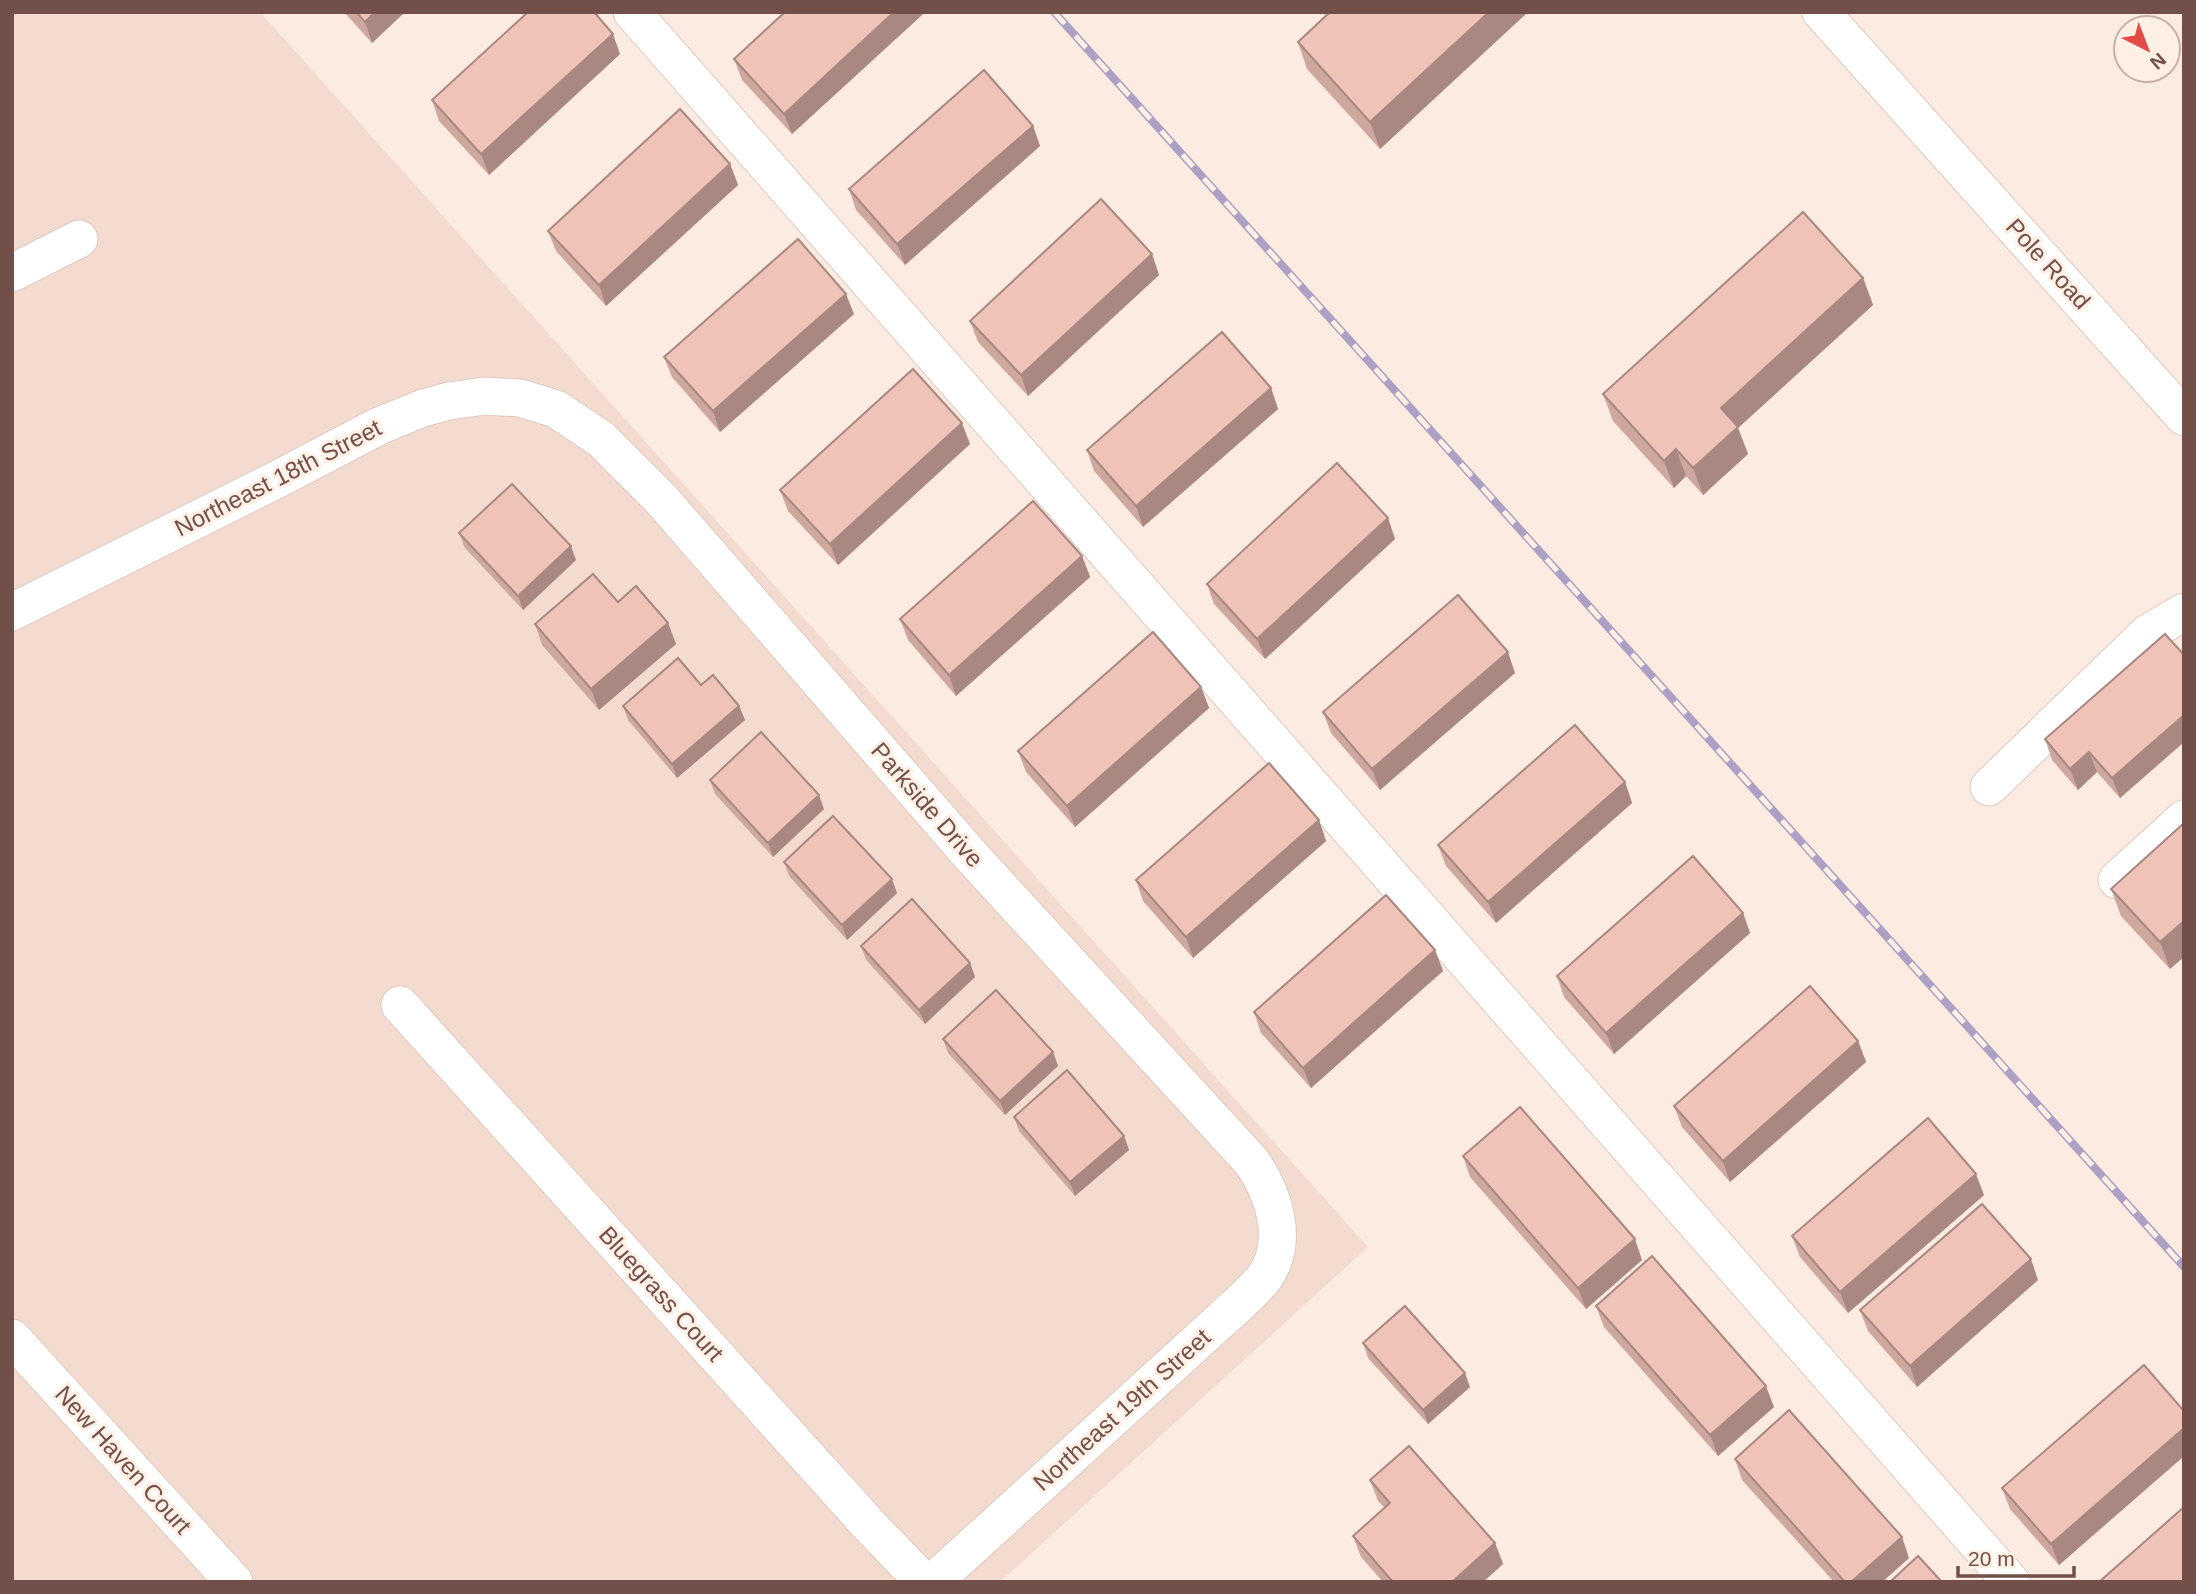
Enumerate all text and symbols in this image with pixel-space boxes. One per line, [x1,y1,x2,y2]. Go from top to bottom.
north arrow [2112,14,2182,84]
text: N [2146,49,2170,74]
street label: Pole Road [2001,213,2096,314]
street label: Northeast 18th Street [170,414,386,541]
street label: Parkside Drive [866,737,989,872]
street label: Bluegrass Court [594,1221,729,1367]
street label: Northeast 19th Street [1028,1323,1216,1496]
street label: New Haven Court [50,1380,197,1539]
scale bar [1958,1534,2074,1578]
text: 20 m [1968,1547,2015,1570]

